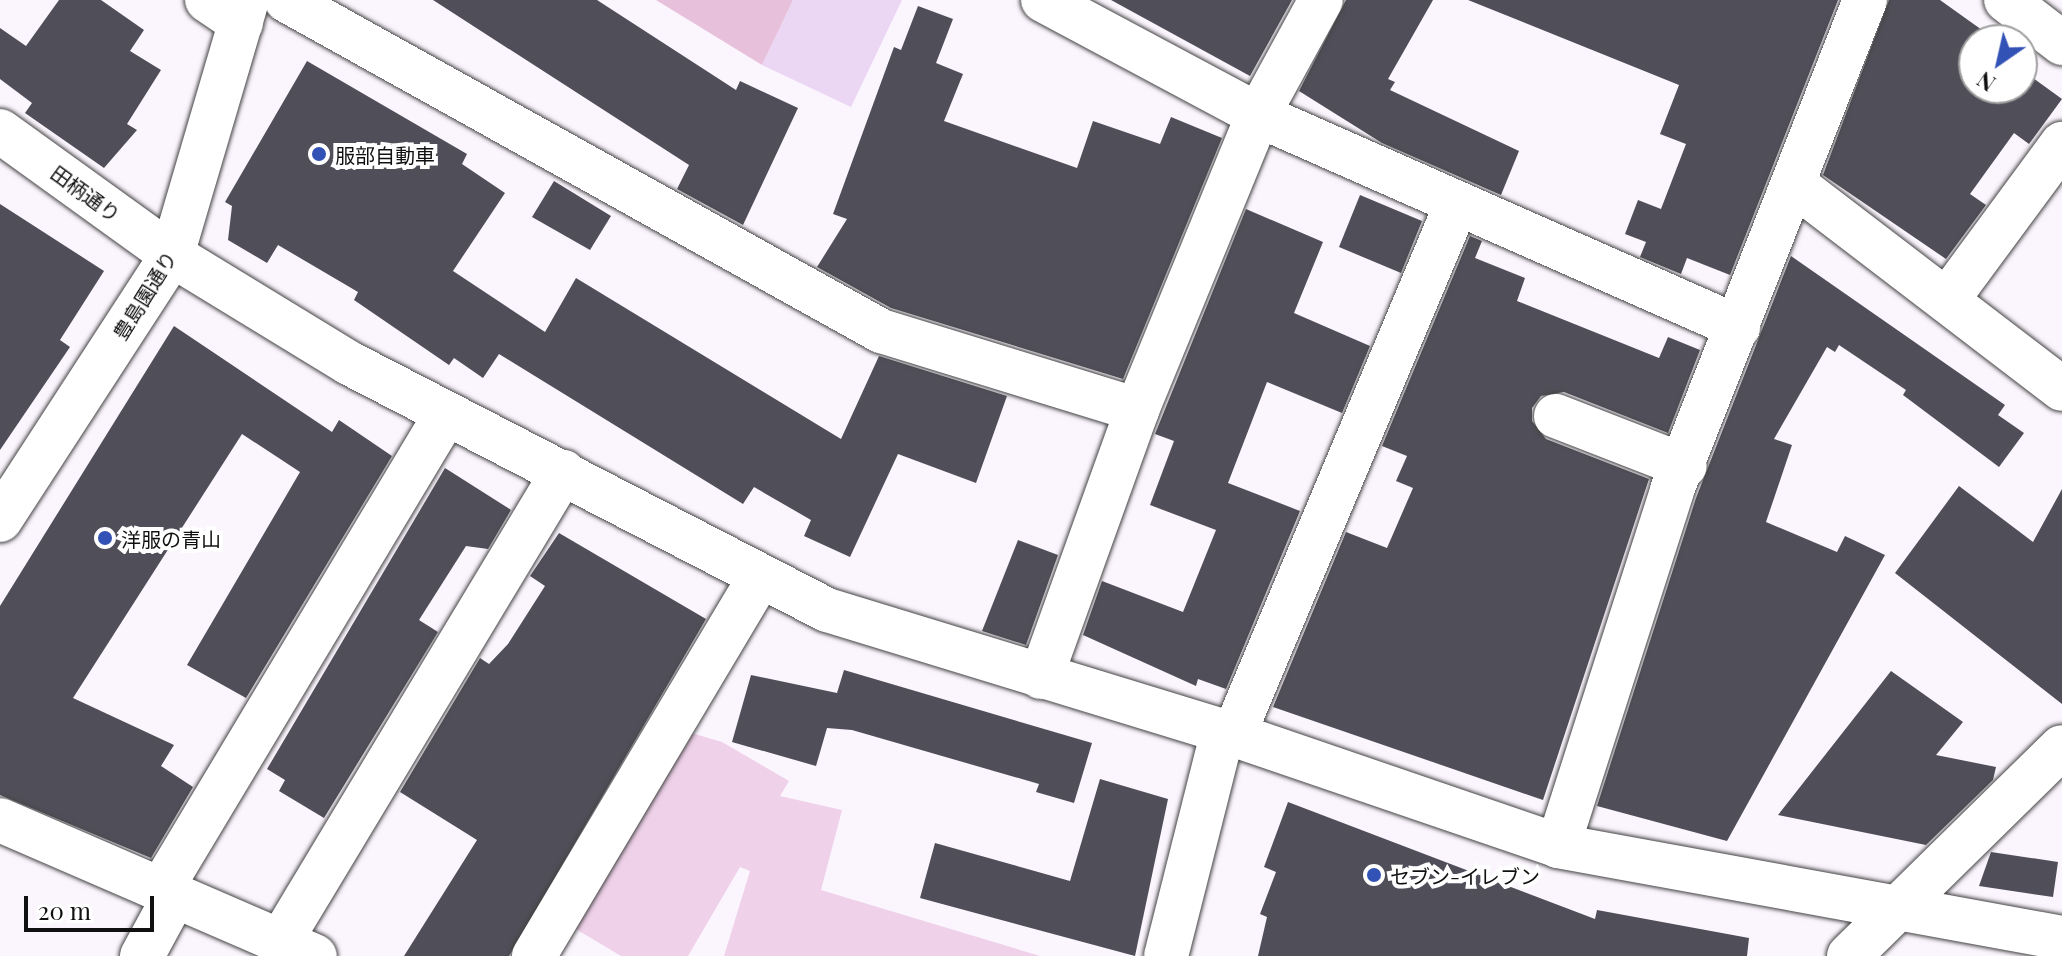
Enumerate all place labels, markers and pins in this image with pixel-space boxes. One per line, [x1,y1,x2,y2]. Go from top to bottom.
place label: 服部自動車 [335,142,435,166]
marker: 服部自動車 [310,145,328,163]
place label: 洋服の青山 [121,526,221,550]
marker: 洋服の青山 [96,529,114,547]
place label: セブン-イレブン [1390,863,1540,887]
marker: セブン-イレブン [1365,866,1383,884]

